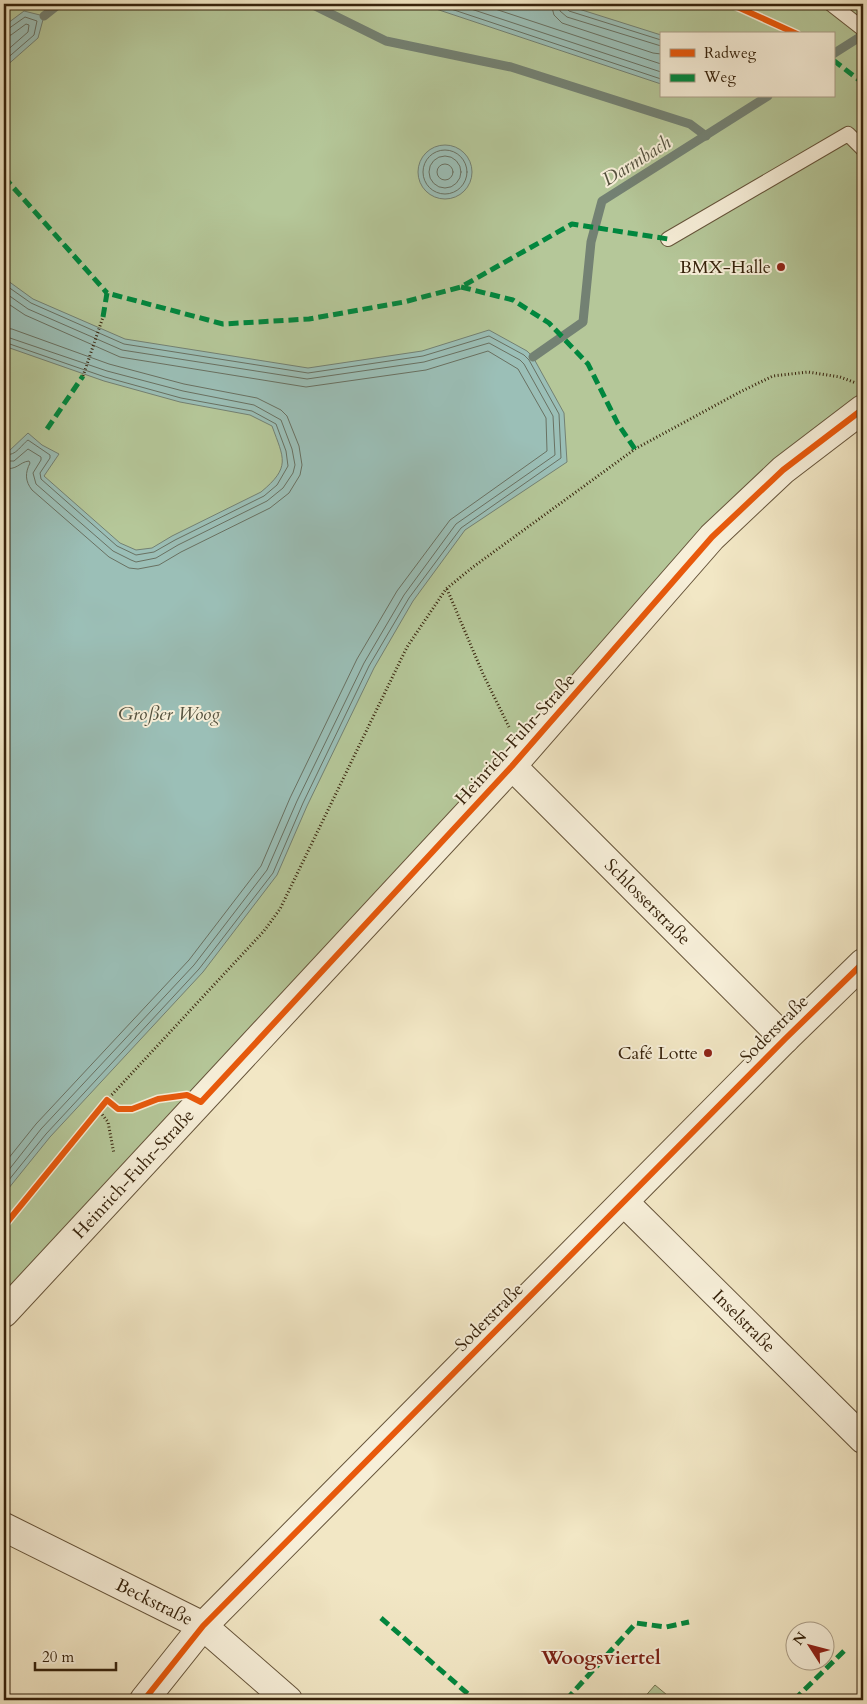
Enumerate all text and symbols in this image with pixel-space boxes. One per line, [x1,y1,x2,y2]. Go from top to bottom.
legend [660,32,834,98]
text: Radweg [704,43,757,63]
text: Weg [703,67,736,87]
water label: Darmbach [597,130,676,192]
place label: BMX-Halle [679,255,771,280]
marker: BMX-Halle [775,261,787,273]
street label: Heinrich-Fuhr-Straße [450,668,581,810]
water label: Großer Woog [118,701,220,727]
street label: Schlosserstraße [599,853,696,951]
street label: Soderstraße [734,989,814,1069]
place label: Café Lotte [618,1041,698,1066]
marker: Café Lotte [702,1047,714,1059]
street label: Heinrich-Fuhr-Straße [67,1104,200,1245]
street label: Soderstraße [449,1277,529,1357]
street label: Inselstraße [706,1284,781,1358]
street label: Beckstraße [111,1573,197,1632]
north arrow [784,1622,834,1672]
text: N [789,1628,811,1649]
scale bar [35,1639,116,1671]
district label: Woogsviertel [540,1644,661,1671]
text: 20 m [42,1647,74,1667]

